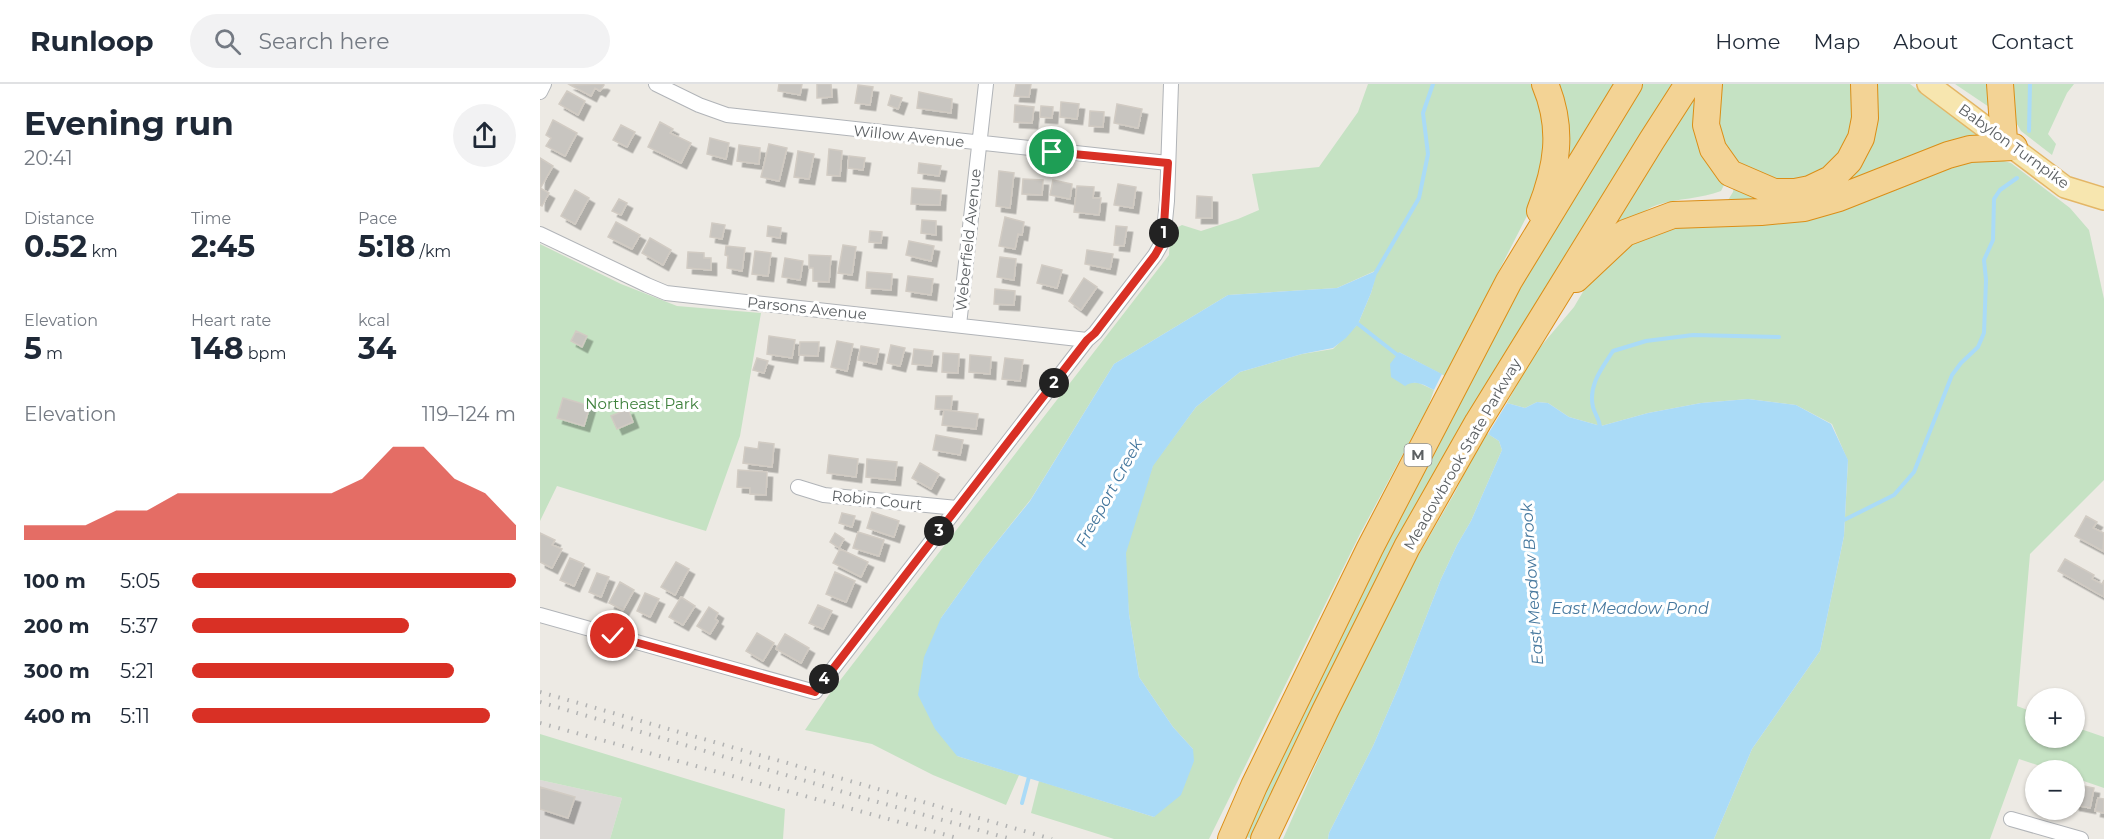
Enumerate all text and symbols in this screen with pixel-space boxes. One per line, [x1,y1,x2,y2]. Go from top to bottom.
search box [190,14,610,68]
text: Runloop [30,24,154,58]
icon: search [211,25,244,58]
text: Search here [259,28,389,55]
text: Home [1715,29,1780,54]
text: Map [1813,29,1860,54]
text: About [1893,29,1958,54]
text: Contact [1991,29,2074,54]
street label: Babylon Turnpike [1955,99,2073,193]
text: Evening run [24,103,234,143]
button: share [453,104,516,167]
street label: Willow Avenue [853,121,965,151]
pin [1026,126,1077,177]
icon: arrive [1035,135,1068,168]
text: 20:41 [24,146,73,170]
street label: Weberfield Avenue [951,168,985,312]
text: Distance [24,209,94,228]
text: Time [191,209,231,228]
text: Pace [358,209,397,228]
pin: 1 [1149,218,1179,248]
text: 1 [1161,223,1167,242]
text: 0.52 [24,228,87,265]
text: 2:45 [191,228,255,265]
text: 5:18 [358,228,415,265]
text: km [87,242,118,261]
text: /km [415,242,451,261]
street label: Parsons Avenue [746,292,868,324]
text: Elevation [24,311,98,330]
text: Heart rate [191,311,271,330]
text: kcal [358,311,390,330]
text: 5 [24,330,42,367]
text: 148 [191,330,244,367]
text: 34 [358,330,396,367]
text: m [42,344,63,363]
text: bpm [244,344,286,363]
street label: Meadowbrook State Parkway [1400,355,1524,553]
pin: 2 [1039,368,1069,398]
text: 2 [1049,373,1059,392]
park label: Northeast Park [585,394,699,413]
text: Elevation [24,402,116,426]
text: 119–124 m [422,402,516,426]
water label: Freeport Creek [1072,434,1147,550]
road number: M [1404,444,1432,466]
street label: Robin Court [831,486,923,514]
water label: East Meadow Brook [1517,501,1547,666]
pin: 3 [924,516,954,546]
text: 3 [934,521,944,540]
text: 100 m [24,569,86,593]
text: 5:05 [120,569,160,593]
water label: East Meadow Pond [1551,599,1709,618]
pin [587,610,638,661]
text: 200 m [24,614,90,638]
text: 5:37 [120,614,158,638]
icon: check [596,619,629,652]
text: 300 m [24,659,90,683]
text: 5:21 [120,659,154,683]
pin: 4 [809,664,839,694]
text: 4 [818,669,830,688]
map controls [2025,688,2085,820]
button: + [2025,688,2085,748]
text: 400 m [24,704,92,728]
text: 5:11 [120,704,150,728]
button: − [2025,760,2085,820]

